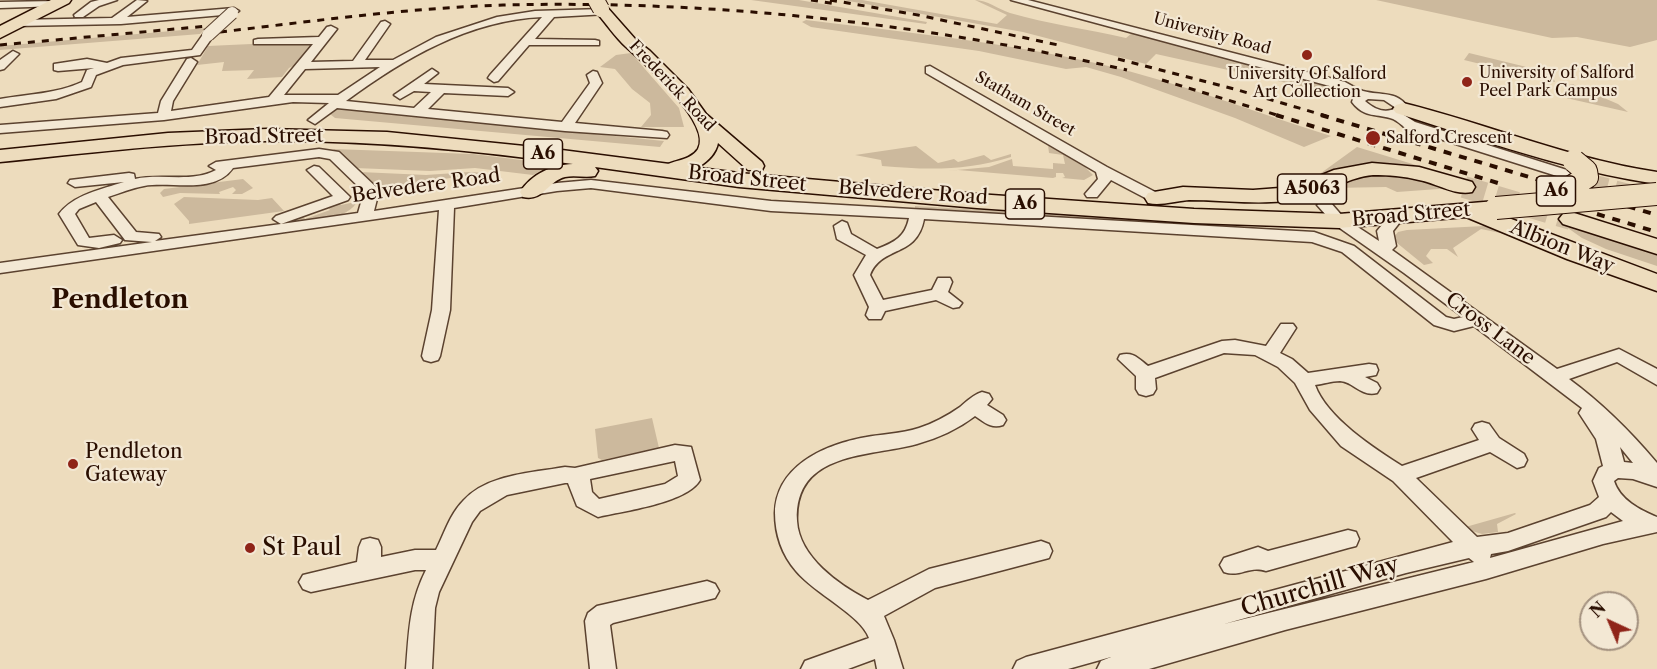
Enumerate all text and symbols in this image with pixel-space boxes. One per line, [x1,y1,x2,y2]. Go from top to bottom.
street label: University Road [1151,9,1273,59]
street label: Frederick Road [625,36,719,136]
marker: University Of Salford Art Collection [1300,48,1314,62]
place label: University of Salford Peel Park Campus [1479,63,1634,101]
place label: University Of Salford Art Collection [1228,64,1386,102]
street label: Statham Street [972,68,1078,140]
marker: University of Salford Peel Park Campus [1460,75,1474,89]
street label: Broad Street [204,124,324,150]
place label: Salford Crescent [1386,128,1512,148]
marker: Salford Crescent [1364,129,1382,147]
road number: A6 [524,139,562,169]
street label: Broad Street [687,161,807,197]
street label: Belvedere Road [350,164,502,208]
road number: A5063 [1278,174,1346,204]
street label: Belvedere Road [837,176,989,210]
road number: A6 [1536,176,1576,206]
road number: A6 [1006,189,1044,219]
street label: Broad Street [1351,198,1471,232]
street label: Albion Way [1506,215,1618,279]
district label: Pendleton [51,284,189,316]
street label: Cross Lane [1440,288,1540,370]
place label: Pendleton Gateway [85,440,183,487]
marker: Pendleton Gateway [66,457,80,471]
place label: St Paul [262,534,341,562]
marker: St Paul [243,541,257,555]
street label: Churchill Way [1238,551,1402,623]
north arrow [1579,591,1639,651]
text: N [1586,597,1610,622]

